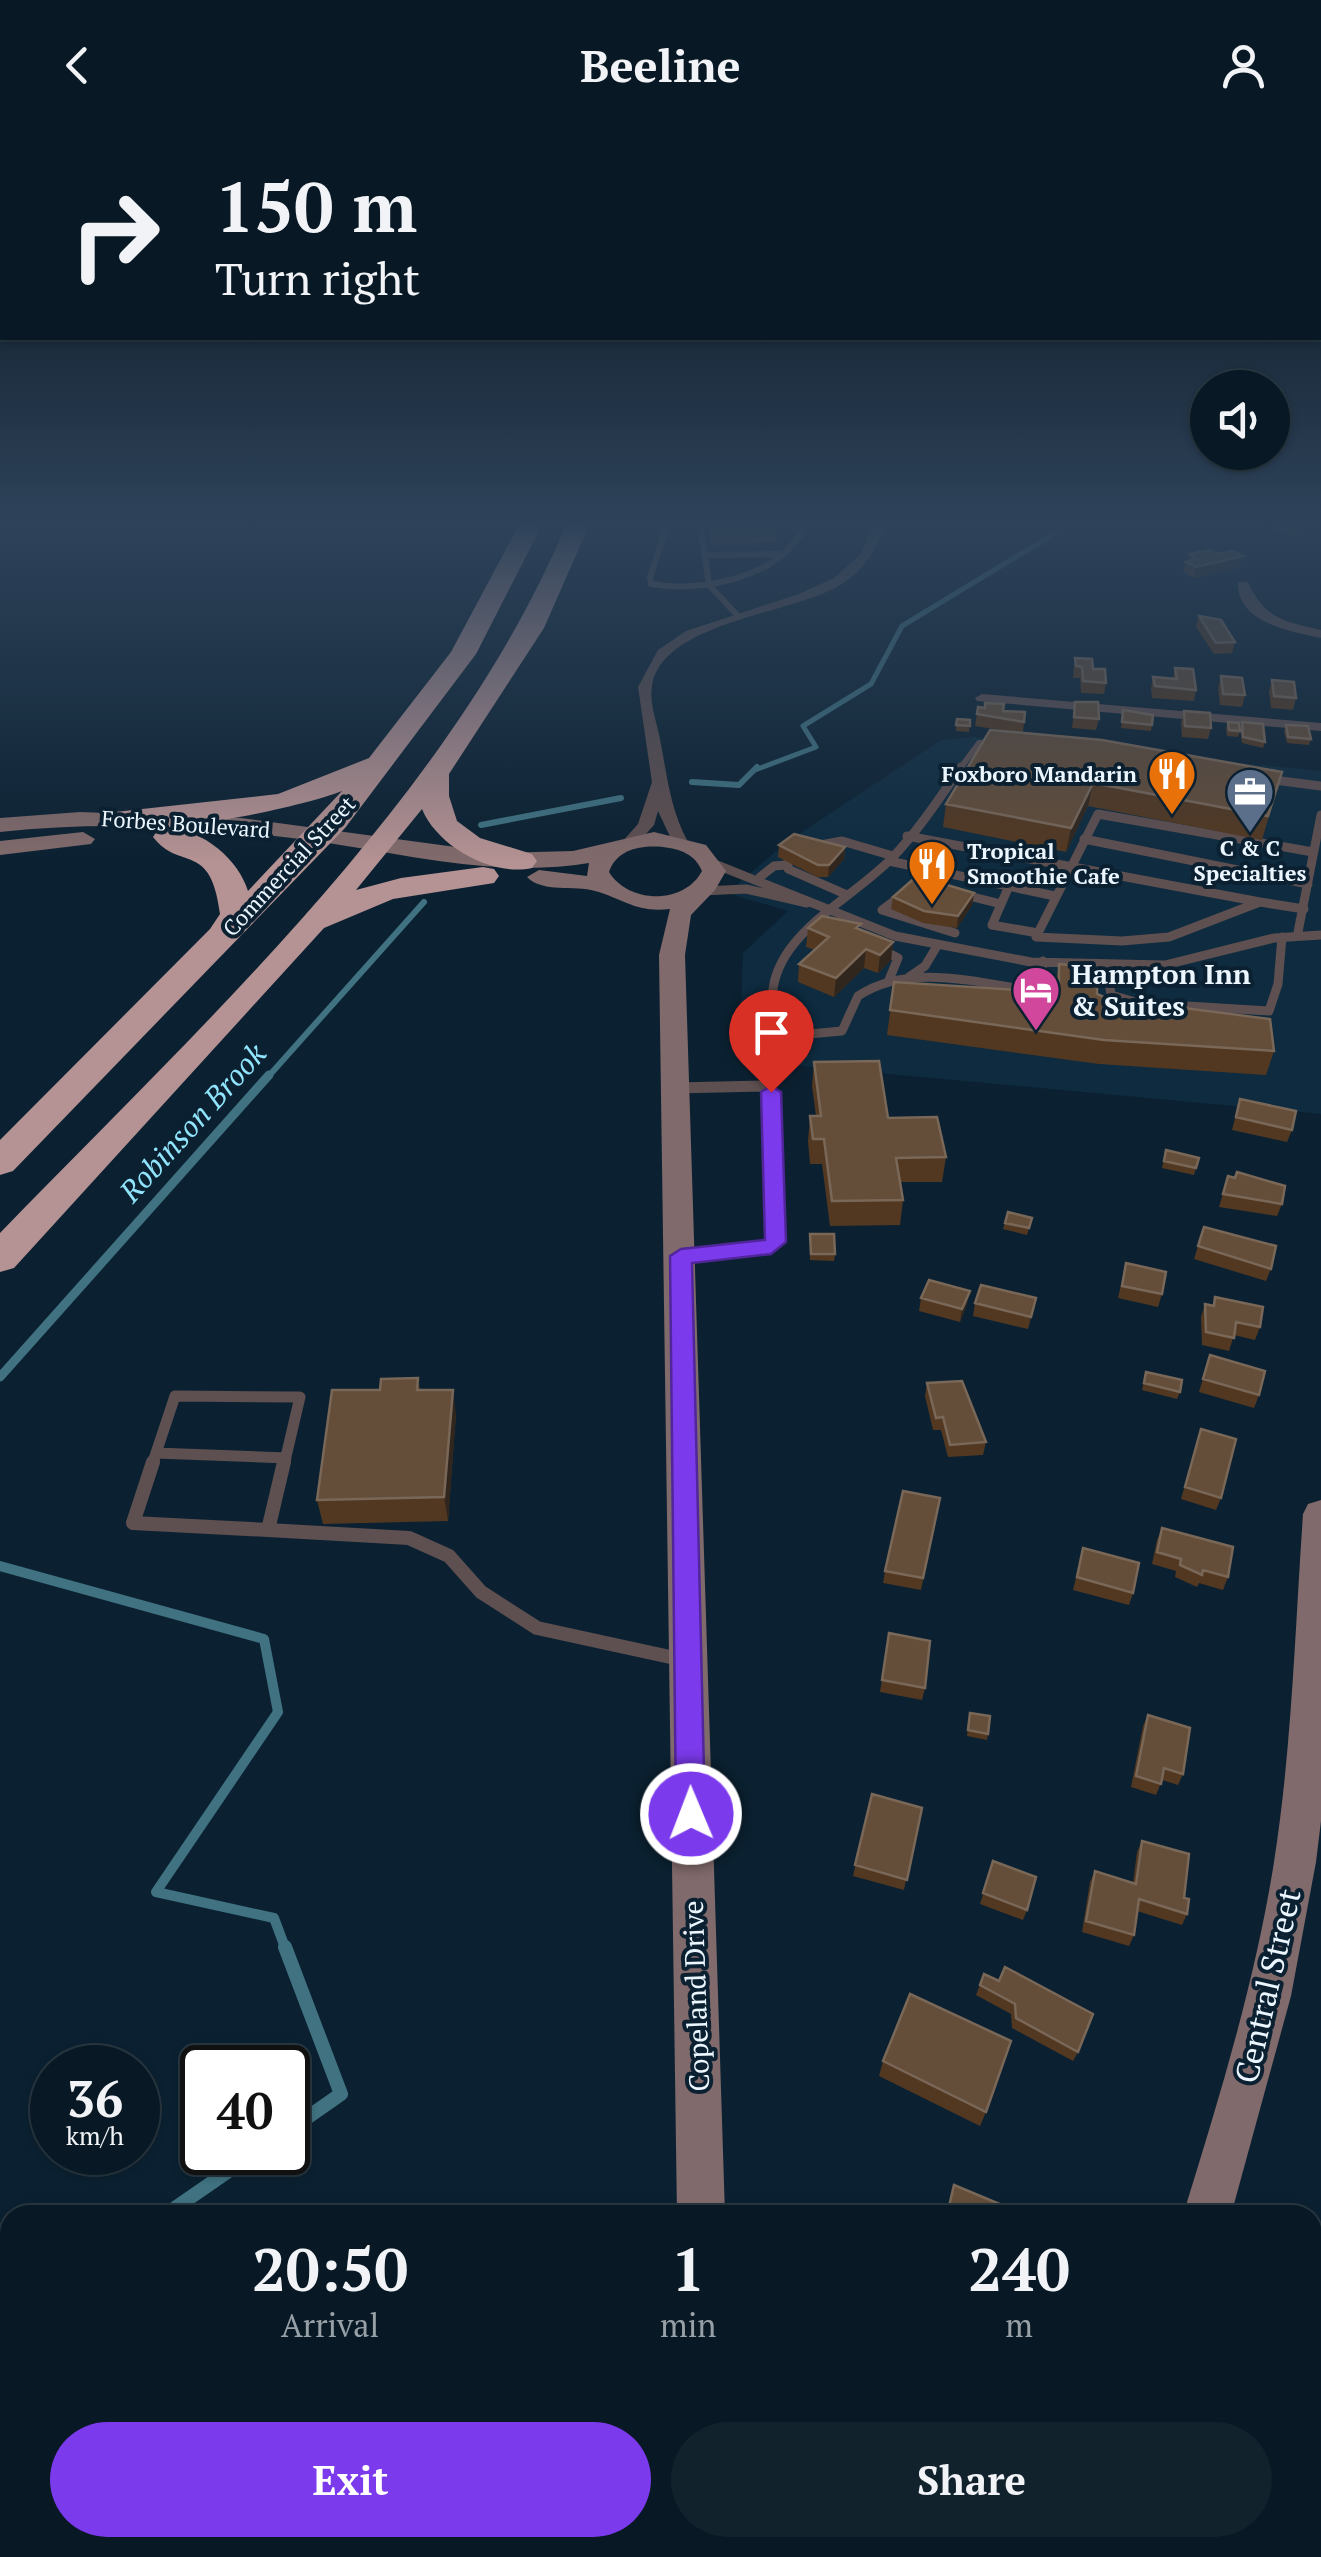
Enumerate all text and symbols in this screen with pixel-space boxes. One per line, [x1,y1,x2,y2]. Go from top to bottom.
text: Beeline [580,35,741,95]
icon: back [50,38,105,93]
icon: person [1216,38,1271,93]
text: 150 m [215,159,417,252]
icon: right [50,170,180,300]
text: Turn right [215,248,420,308]
map controls [1190,370,1290,470]
button: sound [1190,370,1290,470]
restaurant icon: Foxboro Mandarin [1146,748,1198,816]
place label: Foxboro Mandarin [942,759,1137,788]
office icon: C & C Specialties [1224,766,1276,834]
street label: Commercial Street [216,789,361,942]
street label: Forbes Boulevard [101,803,271,844]
place label: C & C Specialties [1194,833,1306,887]
place label: Tropical Smoothie Cafe [967,836,1120,890]
restaurant icon: Tropical Smoothie Cafe [906,838,958,906]
place label: Hampton Inn & Suites [1071,955,1251,1024]
hotel icon: Hampton Inn & Suites [1010,964,1062,1032]
pin [729,990,814,1093]
icon: arrive [744,1005,799,1060]
water label: Robinson Brook [110,1034,275,1211]
position arrow [639,1762,743,1866]
street label: Central Street [1224,1884,1310,2087]
street label: Copeland Drive [674,1900,717,2092]
speed limit sign: 40 [180,2045,310,2175]
text: 36 [67,2065,123,2131]
text: km/h [66,2119,124,2152]
text: 20:50 [252,2229,408,2308]
text: 1 [671,2229,705,2308]
text: 240 [968,2229,1070,2308]
text: Arrival [281,2304,379,2346]
text: min [660,2304,716,2346]
text: m [1005,2304,1033,2346]
button: Exit [50,2422,651,2537]
button: Share [671,2422,1272,2537]

